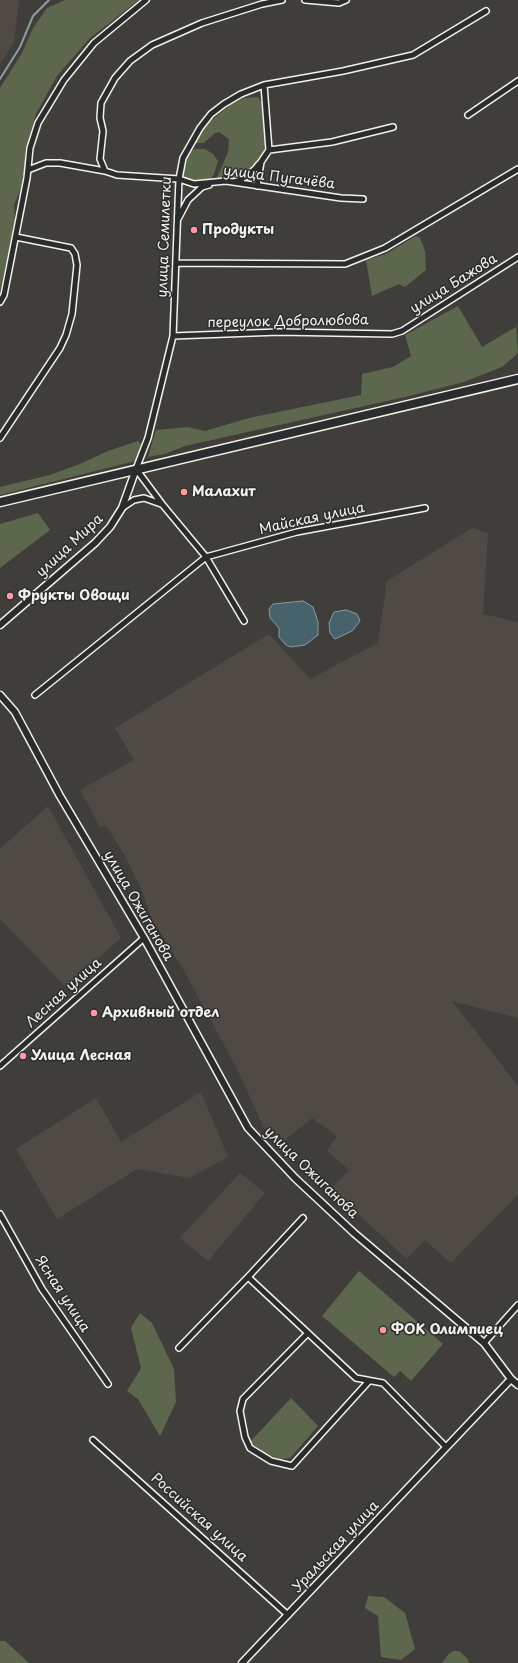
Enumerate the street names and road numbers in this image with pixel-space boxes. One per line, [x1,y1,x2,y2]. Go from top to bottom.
street label: улица Пугачёва [222,163,336,193]
street label: улица Семилетки [154,176,176,298]
street label: улица Бажова [407,251,501,317]
street label: переулок Добролюбова [207,312,369,332]
street label: Майская улица [258,500,366,538]
street label: улица Мира [33,511,107,581]
street label: улица Ожиганова [100,848,176,964]
street label: Лесная улица [23,955,105,1031]
street label: улица Ожиганова [260,1124,362,1222]
street label: Ясная улица [31,1252,93,1336]
street label: Российская улица [147,1470,251,1566]
street label: Уральская улица [289,1498,383,1596]

